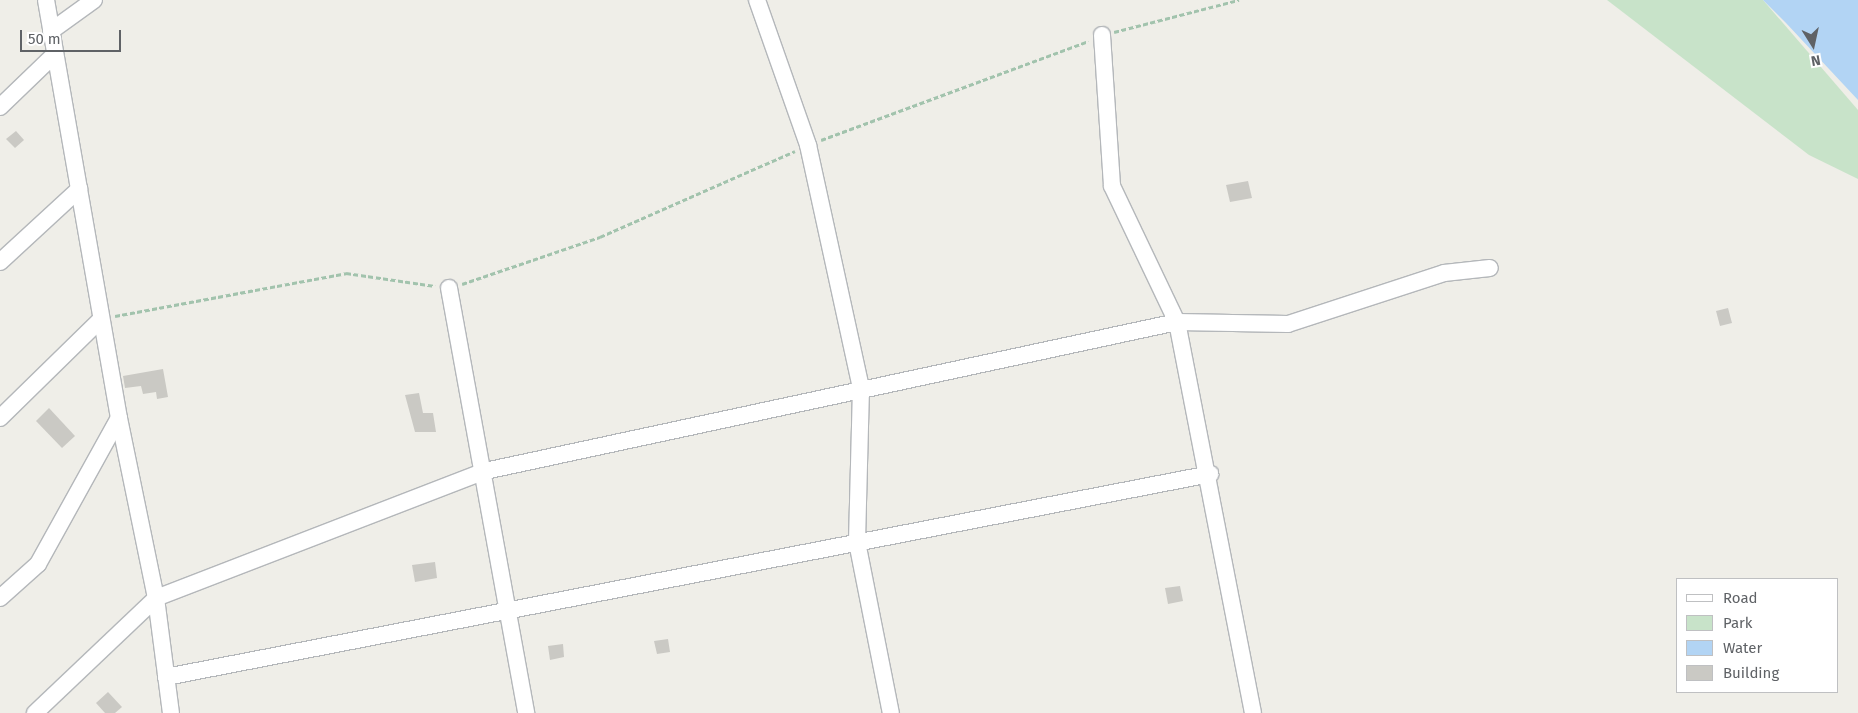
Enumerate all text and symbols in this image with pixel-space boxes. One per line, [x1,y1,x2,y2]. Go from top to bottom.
scale bar [22,20,124,52]
north arrow [1788,20,1838,70]
text: 50 m [28,30,61,48]
text: N [1810,51,1822,69]
legend [1676,578,1838,693]
text: Road [1723,589,1758,607]
text: Park [1723,614,1753,632]
text: Water [1723,639,1762,657]
text: Building [1723,664,1779,682]

